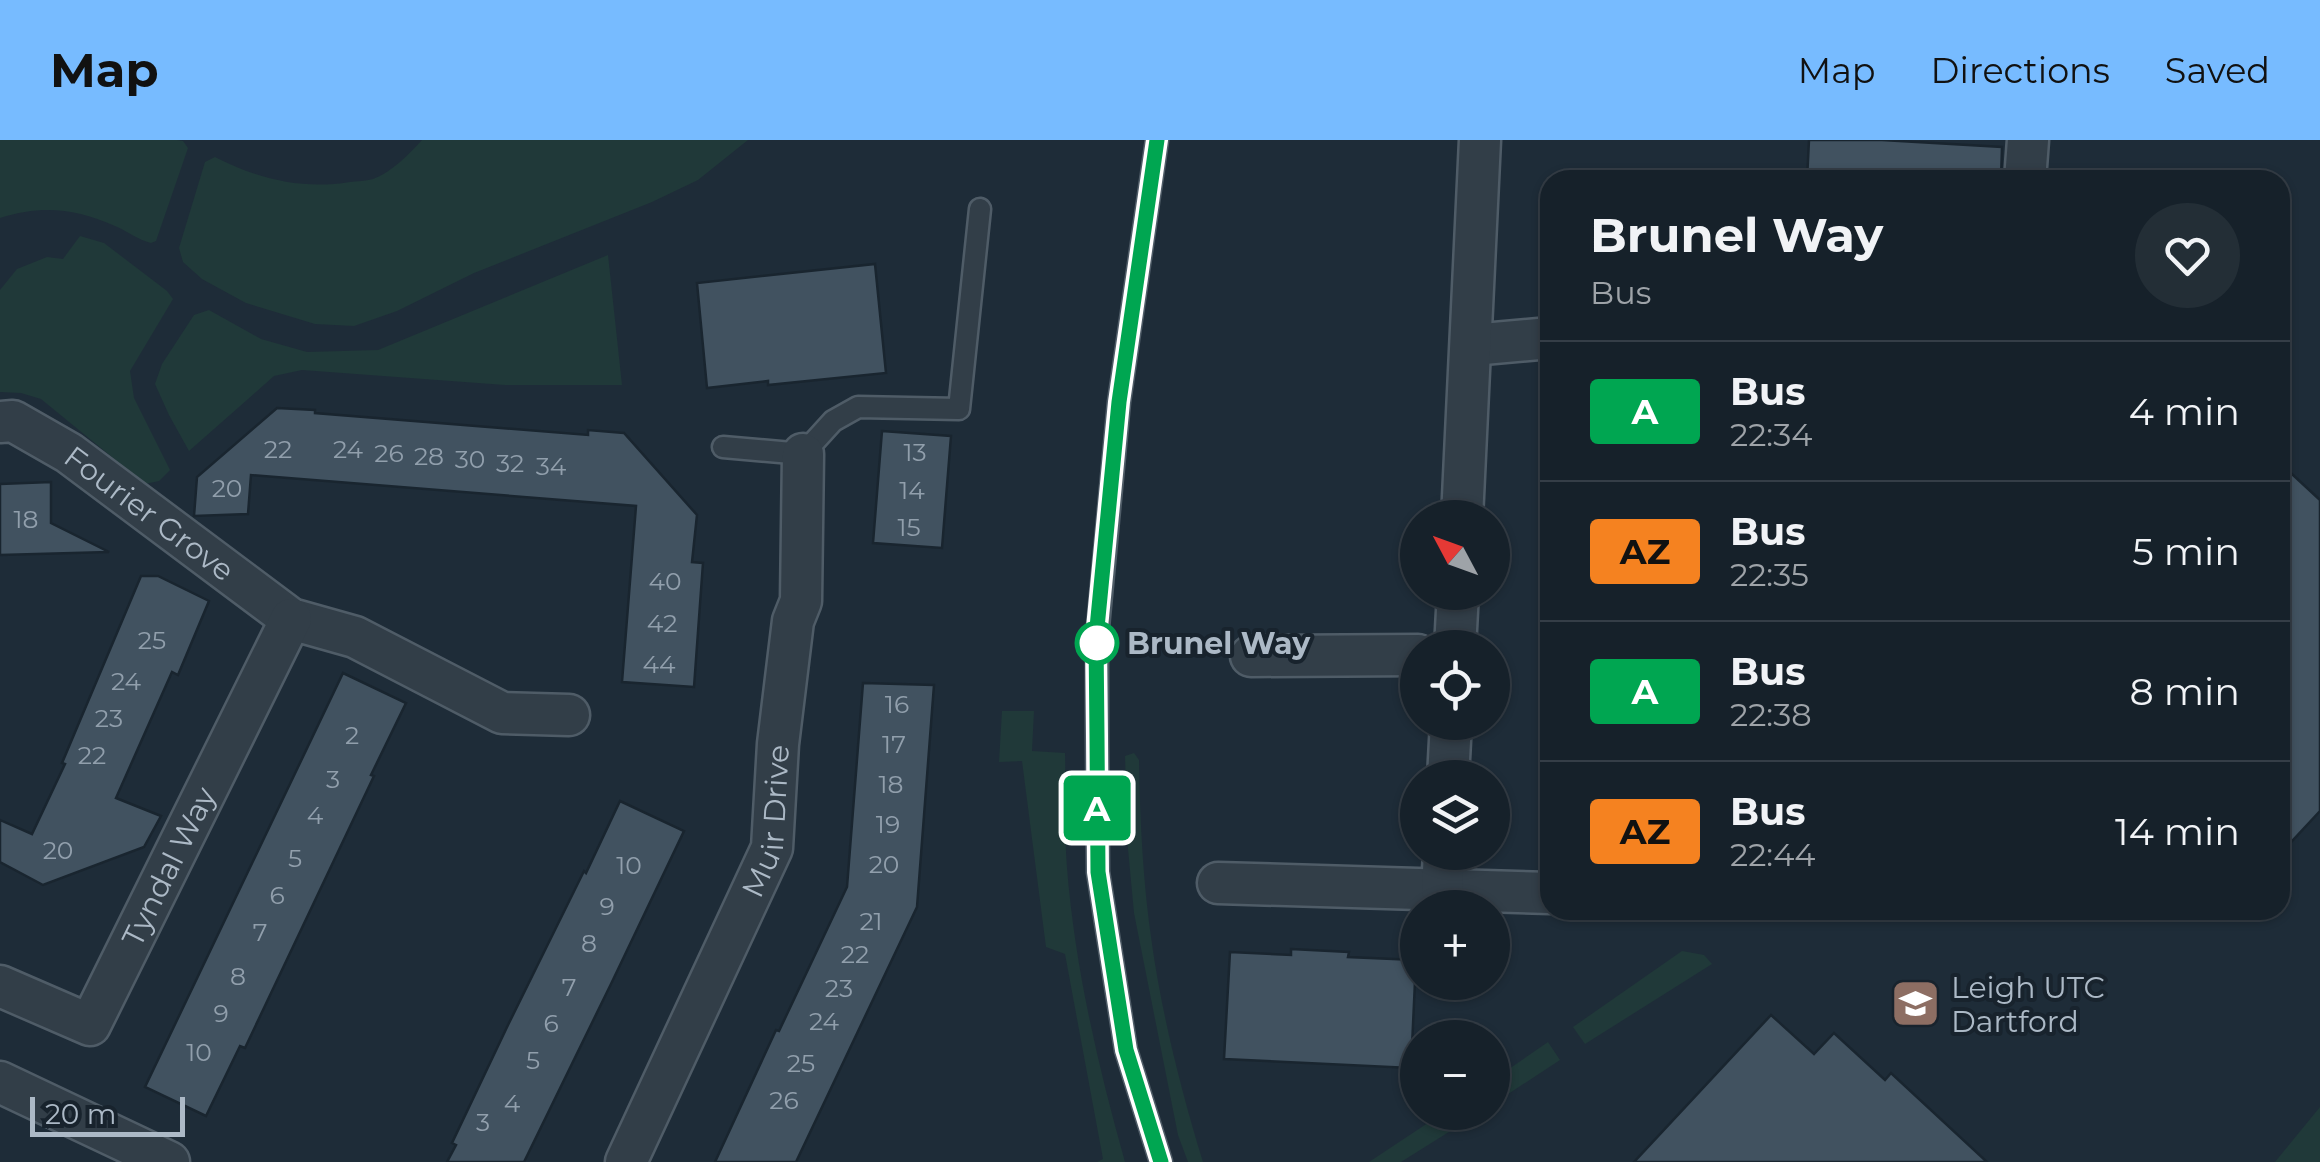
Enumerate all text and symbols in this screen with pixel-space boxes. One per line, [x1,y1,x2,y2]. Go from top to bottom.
text: Map [50,41,159,99]
text: Map [1798,49,1876,92]
text: Directions [1931,49,2110,92]
text: Saved [2165,49,2270,92]
button: heart [2135,203,2240,308]
text: Brunel Way [1590,206,1883,264]
text: Bus [1590,273,1651,312]
text: Bus [1730,368,1805,415]
text: 4 min [2129,388,2240,435]
text: A [1632,390,1658,433]
text: 22:34 [1730,415,1812,454]
house number: 22 [264,434,292,464]
house number: 24 [333,434,364,464]
house number: 13 [903,437,927,467]
street label: Fourier Grove [57,438,242,589]
house number: 26 [374,438,404,468]
house number: 28 [414,441,444,471]
house number: 30 [455,444,485,474]
house number: 32 [496,448,524,478]
house number: 34 [536,451,567,481]
house number: 20 [212,473,242,503]
house number: 14 [899,475,925,505]
north arrow [1400,500,1510,610]
map controls [1400,500,1510,1130]
house number: 18 [14,504,38,534]
text: Bus [1730,508,1805,555]
house number: 15 [897,512,921,542]
text: 5 min [2132,528,2240,575]
text: AZ [1620,530,1670,573]
text: 22:35 [1730,555,1809,594]
house number: 40 [648,566,682,596]
house number: 42 [647,608,677,638]
marker: Brunel Way [1076,622,1118,664]
house number: 25 [138,625,166,655]
place label: Brunel Way [1127,625,1311,662]
button: locate [1400,630,1510,740]
text: Bus [1730,648,1805,695]
house number: 44 [642,649,676,679]
house number: 24 [111,666,142,696]
text: 8 min [2130,668,2240,715]
text: A [1632,670,1658,713]
house number: 16 [885,689,909,719]
text: 22:38 [1730,695,1812,734]
house number: 23 [95,703,123,733]
house number: 2 [345,720,359,750]
house number: 17 [882,729,906,759]
house number: 22 [78,740,106,770]
street label: Muir Drive [733,744,796,903]
button: layers [1400,760,1510,870]
house number: 3 [326,764,340,794]
house number: 18 [879,769,903,799]
line badge: A [1064,776,1130,840]
street label: Tyndal Way [114,780,224,952]
text: A [1084,787,1110,830]
text: Bus [1730,788,1805,835]
house number: 4 [307,800,324,830]
text: 14 min [2115,808,2240,855]
house number: 19 [876,809,900,839]
text: AZ [1620,810,1670,853]
house number: 20 [43,835,73,865]
text: 22:44 [1730,835,1815,874]
house number: 5 [288,843,302,873]
house number: 20 [869,849,899,879]
house number: 10 [616,850,642,880]
house number: 6 [269,880,285,910]
button: + [1400,890,1510,1000]
house number: 9 [599,891,615,921]
house number: 21 [859,906,883,936]
house number: 7 [253,917,267,947]
house number: 8 [581,928,597,958]
house number: 22 [841,939,869,969]
house number: 8 [230,961,246,991]
place label: Leigh UTC Dartford [1951,969,2105,1040]
house number: 7 [562,972,576,1002]
house number: 23 [825,973,853,1003]
school or university icon: Leigh UTC Dartford [1890,978,1942,1030]
house number: 9 [213,998,229,1028]
house number: 24 [809,1006,840,1036]
house number: 6 [543,1008,559,1038]
button: − [1400,1020,1510,1130]
house number: 10 [186,1037,212,1067]
house number: 5 [526,1045,540,1075]
house number: 25 [787,1048,815,1078]
house number: 26 [769,1085,799,1115]
house number: 4 [504,1088,521,1118]
scale bar [30,1092,185,1136]
text: 20 m [45,1097,116,1131]
house number: 3 [476,1107,490,1137]

